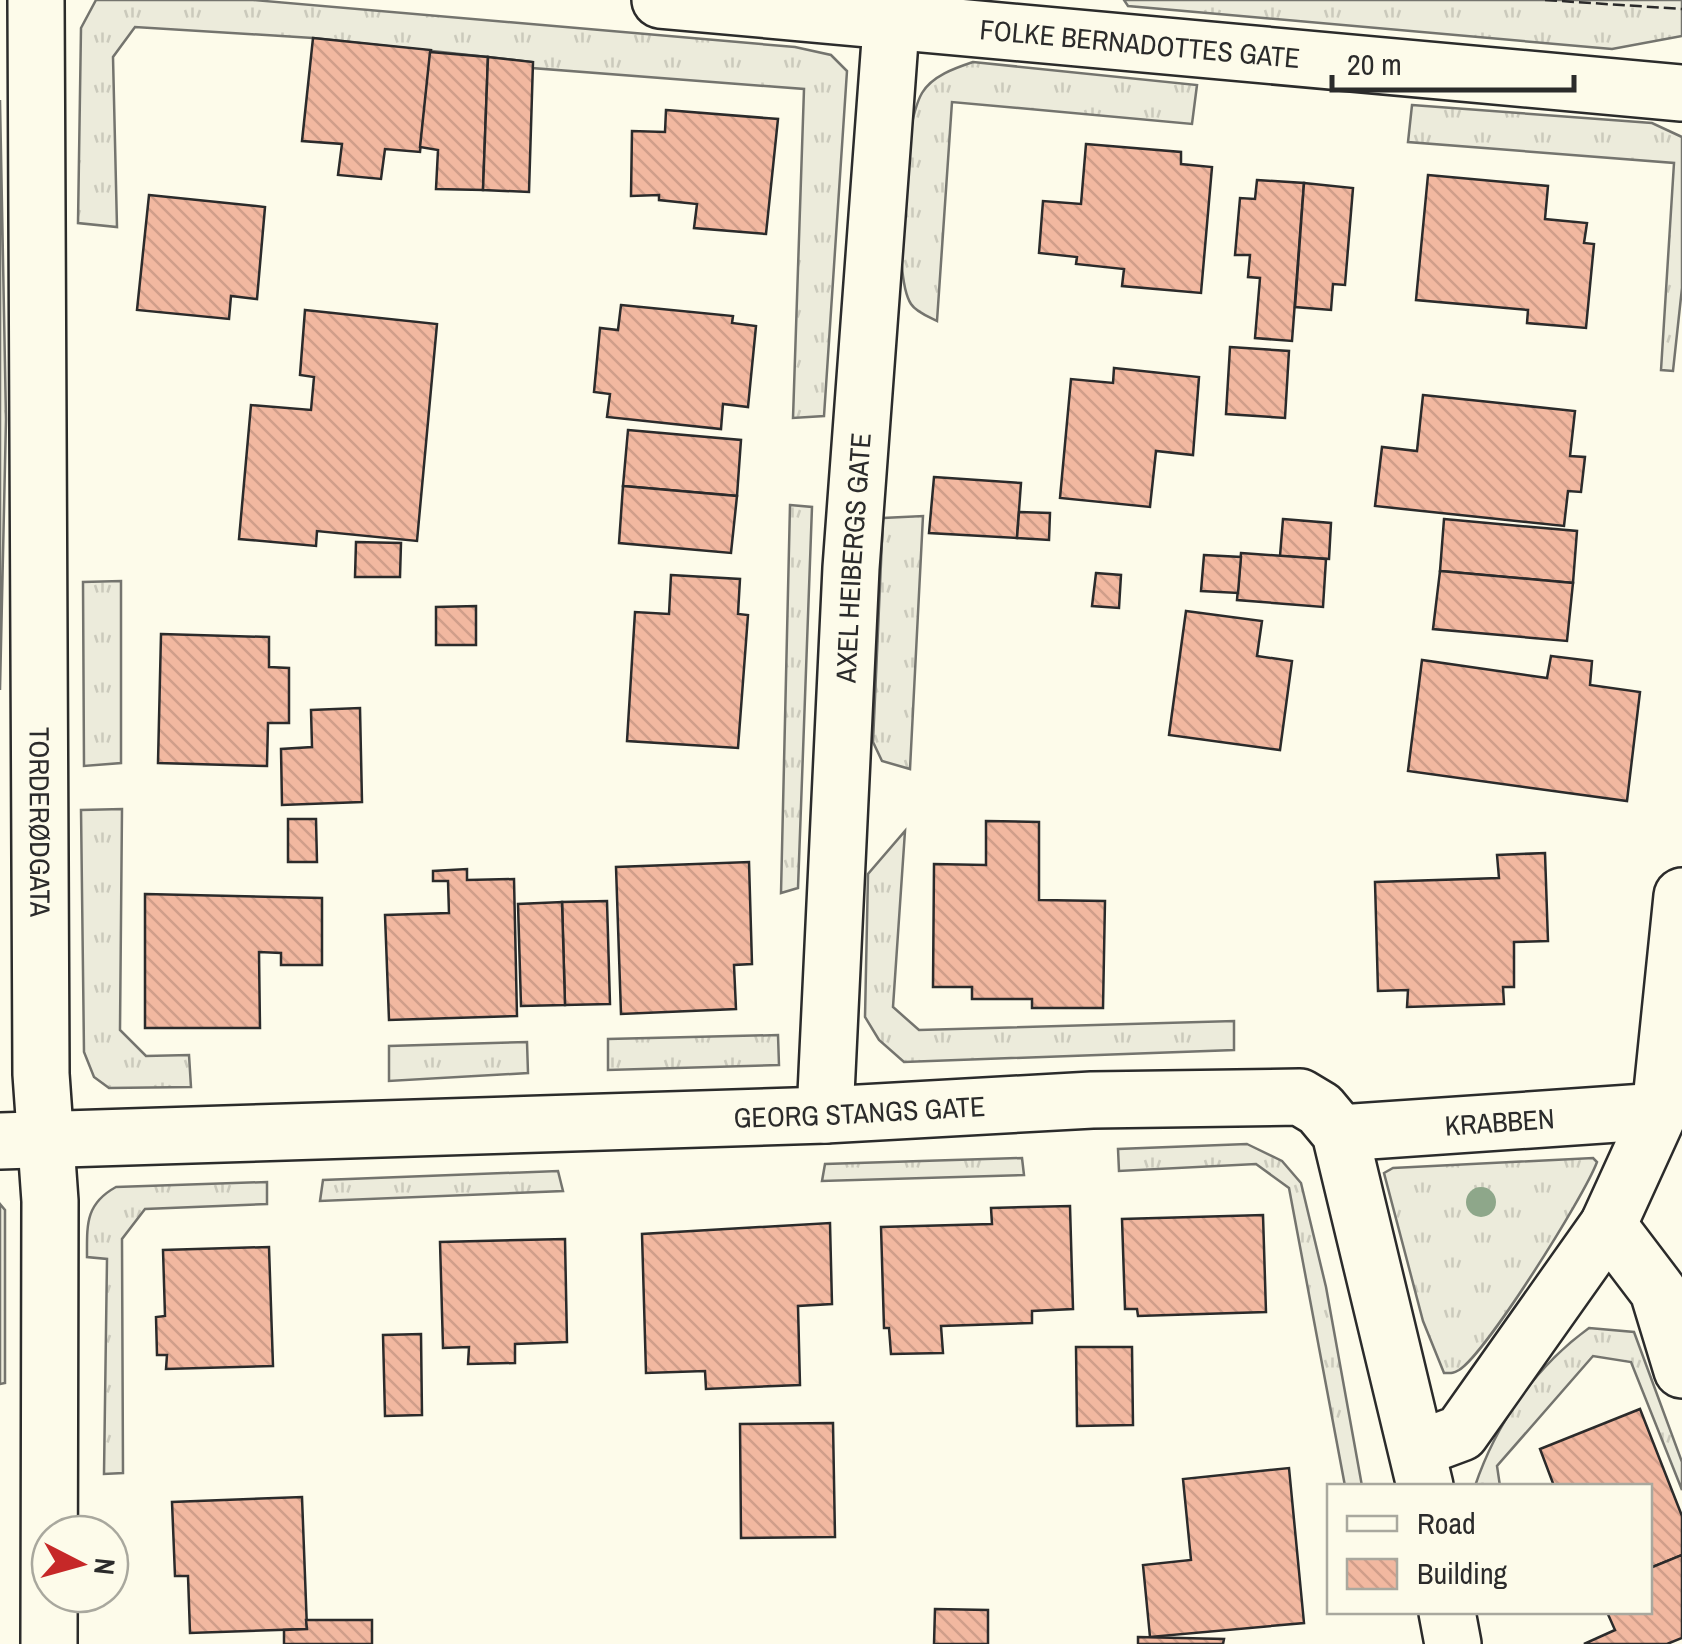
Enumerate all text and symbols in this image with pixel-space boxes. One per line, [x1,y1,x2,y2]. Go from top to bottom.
street label: FOLKE BERNADOTTES GATE [978,10,1302,77]
scale bar [1332,30,1574,92]
text: 20 m [1347,44,1402,84]
street label: AXEL HEIBERGS GATE [827,431,880,685]
street label: TORDERØDGATA [20,727,59,918]
street label: GEORG STANGS GATE [733,1087,986,1137]
street label: KRABBEN [1444,1099,1556,1145]
legend [1327,1484,1652,1614]
text: Road [1417,1503,1476,1543]
north arrow [30,1514,130,1614]
text: Building [1417,1553,1508,1593]
text: N [85,1556,125,1577]

